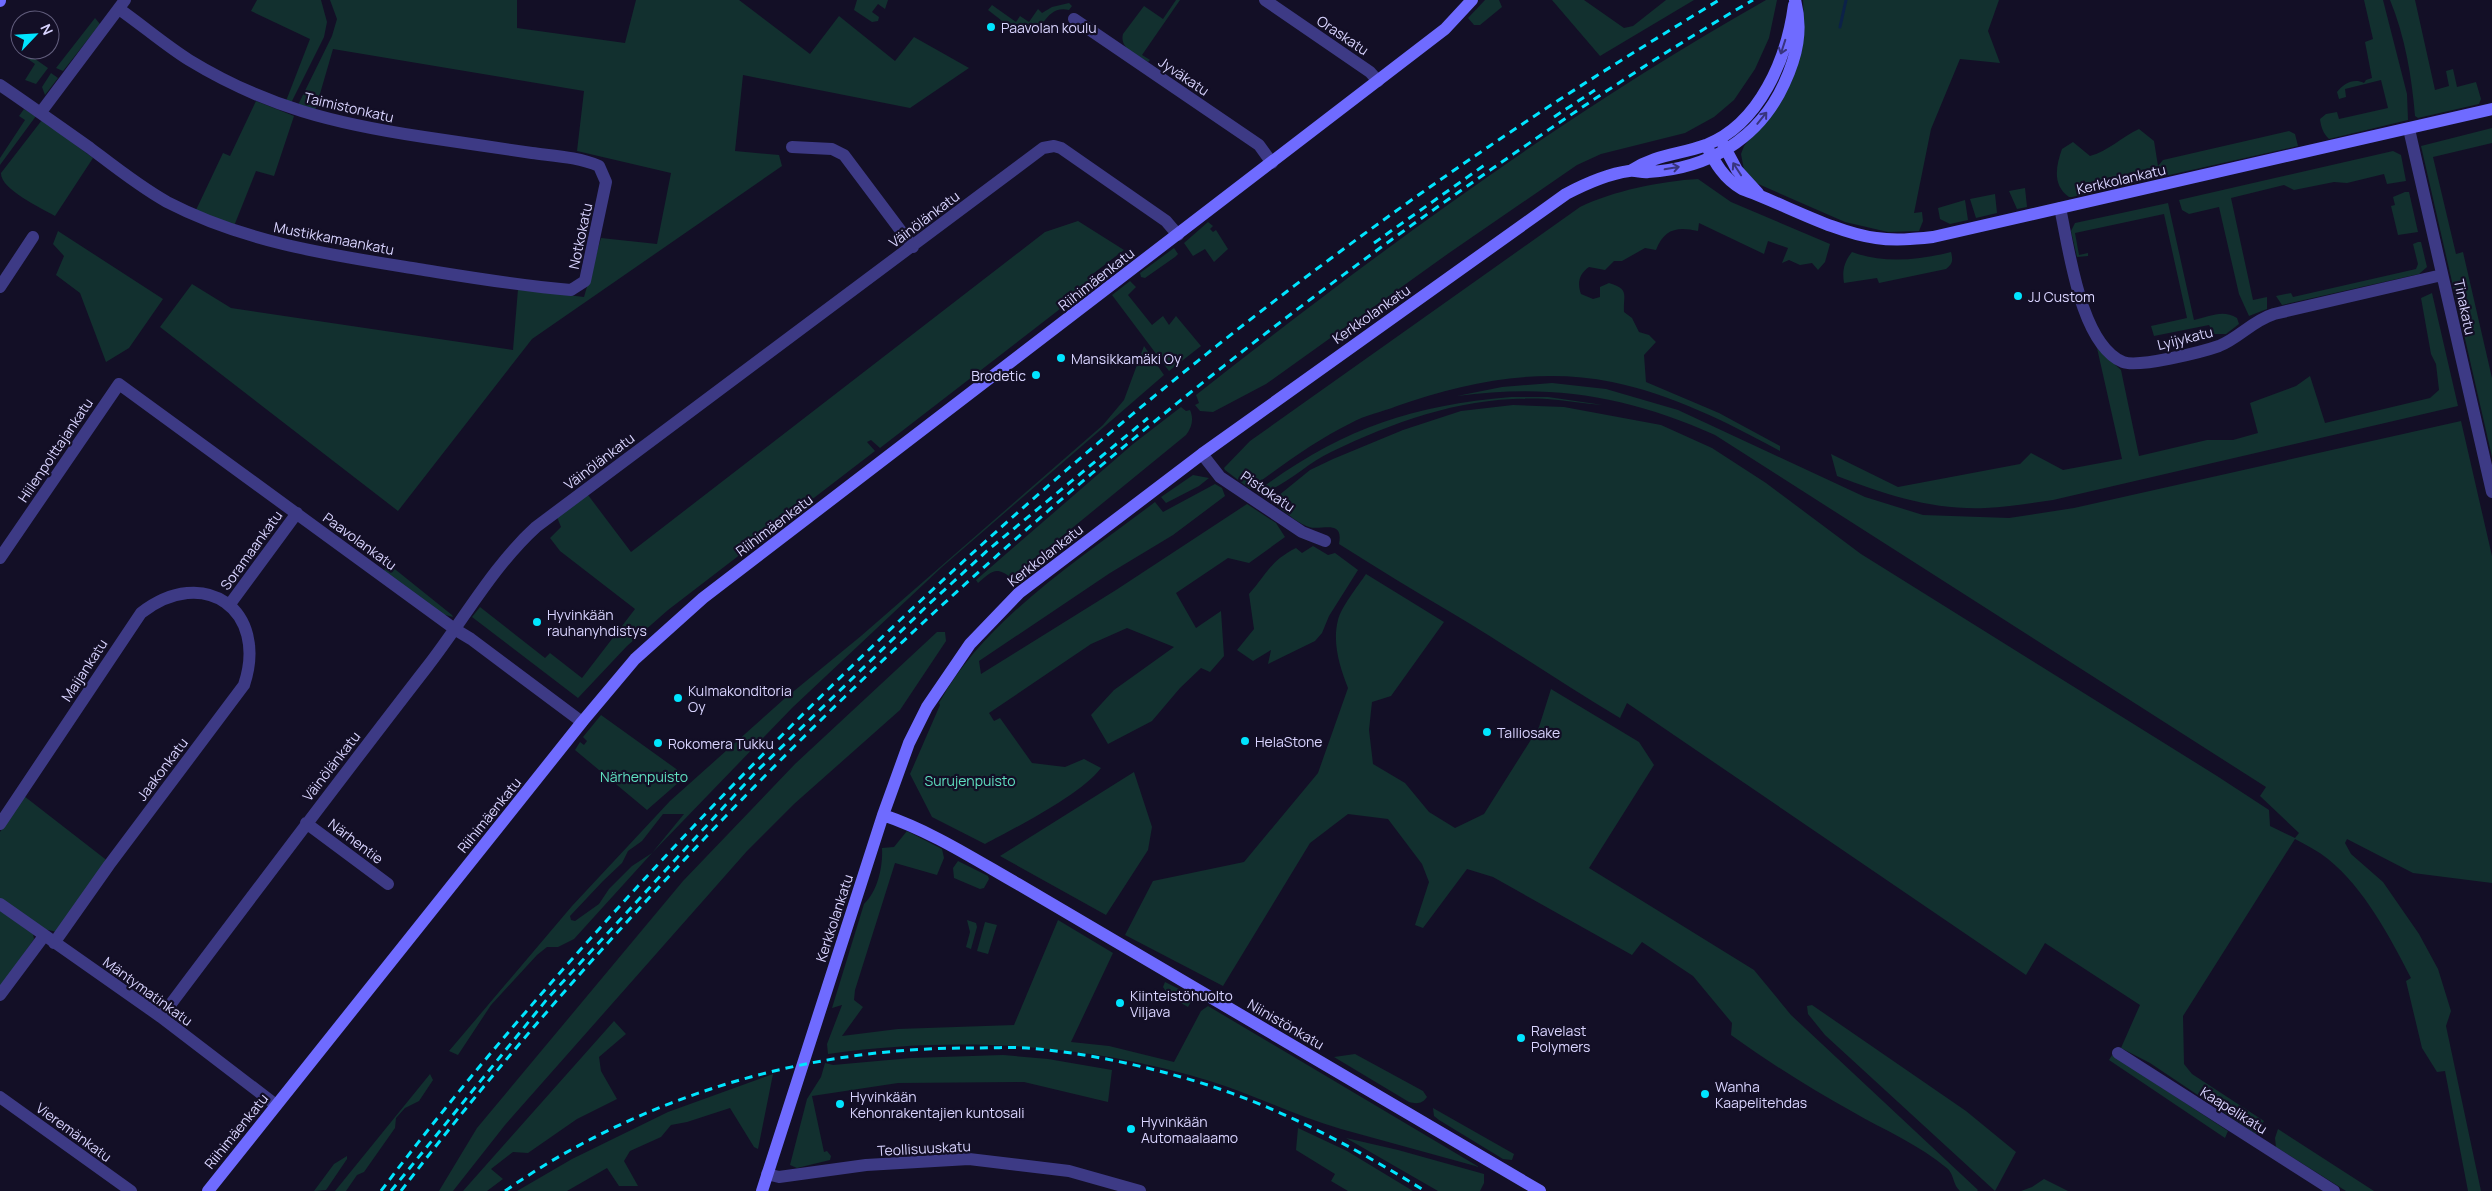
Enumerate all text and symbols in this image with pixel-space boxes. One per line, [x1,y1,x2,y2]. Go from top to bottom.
north arrow [10,10,60,60]
street label: Oraskatu [1313,11,1373,59]
place label: Paavolan koulu [1001,18,1097,37]
text: N [36,21,58,38]
marker: Paavolan koulu [985,21,997,33]
one-way arrow [1778,39,1788,55]
street label: Jyväkatu [1155,52,1213,100]
street label: Taimistonkatu [302,87,396,127]
one-way arrow [1757,112,1768,125]
street label: Kerkkolankatu [2075,160,2167,198]
one-way arrow [1732,162,1743,176]
one-way arrow [1663,163,1679,173]
street label: Väinölänkatu [885,186,963,252]
street label: Notkokatu [564,201,596,271]
street label: Mustikkamaankatu [272,217,396,259]
street label: Riihimäenkatu [1054,243,1138,315]
street label: Tinakatu [2450,277,2480,337]
street label: Kerkkolankatu [1328,280,1414,348]
place label: JJ Custom [2028,287,2095,306]
marker: JJ Custom [2012,290,2024,302]
street label: Lyijykatu [2155,322,2215,354]
place label: Mansikkamäki Oy [1071,349,1182,368]
marker: Mansikkamäki Oy [1055,352,1067,364]
place label: Brodetic [971,366,1026,385]
marker: Brodetic [1030,369,1042,381]
street label: Hiilenpolttajankatu [13,394,97,506]
street label: Väinölänkatu [560,428,638,494]
street label: Pistokatu [1237,466,1299,516]
street label: Riihimäenkatu [732,490,816,560]
street label: Soramaankatu [216,506,286,594]
street label: Paavolankatu [319,508,401,574]
street label: Kerkkolankatu [1003,519,1087,591]
place label: Hyvinkään rauhanyhdistys [547,605,647,640]
marker: Hyvinkään rauhanyhdistys [531,616,543,628]
street label: Maijankatu [57,635,111,705]
place label: Kulmakonditoria Oy [688,681,792,716]
marker: Kulmakonditoria Oy [672,692,684,704]
place label: Talliosake [1497,723,1560,742]
marker: Talliosake [1481,726,1493,738]
street label: Väinölänkatu [298,727,364,805]
place label: HelaStone [1255,732,1323,751]
street label: Jaakonkatu [132,734,192,804]
place label: Rokomera Tukku [668,734,774,753]
marker: HelaStone [1239,735,1251,747]
marker: Rokomera Tukku [652,737,664,749]
park label: Närhenpuisto [600,767,688,786]
park label: Surujenpuisto [925,771,1015,790]
street label: Riihimäenkatu [453,773,525,857]
street label: Närhentie [325,814,387,868]
street label: Kerkkolankatu [811,872,857,964]
street label: Mäntymatinkatu [99,952,197,1030]
place label: Kiinteistöhuolto Viljava [1130,986,1233,1021]
street label: Niinistönkatu [1244,994,1328,1054]
marker: Kiinteistöhuolto Viljava [1114,997,1126,1009]
place label: Ravelast Polymers [1531,1021,1590,1056]
marker: Ravelast Polymers [1515,1032,1527,1044]
place label: Wanha Kaapelitehdas [1715,1077,1807,1112]
street label: Kaapelikatu [2197,1082,2271,1138]
place label: Hyvinkään Kehonrakentajien kuntosali [850,1087,1025,1122]
marker: Wanha Kaapelitehdas [1699,1088,1711,1100]
street label: Riihimäenkatu [200,1089,272,1173]
street label: Vieremänkatu [32,1098,116,1166]
marker: Hyvinkään Kehonrakentajien kuntosali [834,1098,846,1110]
place label: Hyvinkään Automaalaamo [1141,1112,1238,1147]
marker: Hyvinkään Automaalaamo [1125,1123,1137,1135]
street label: Teollisuuskatu [877,1136,971,1160]

